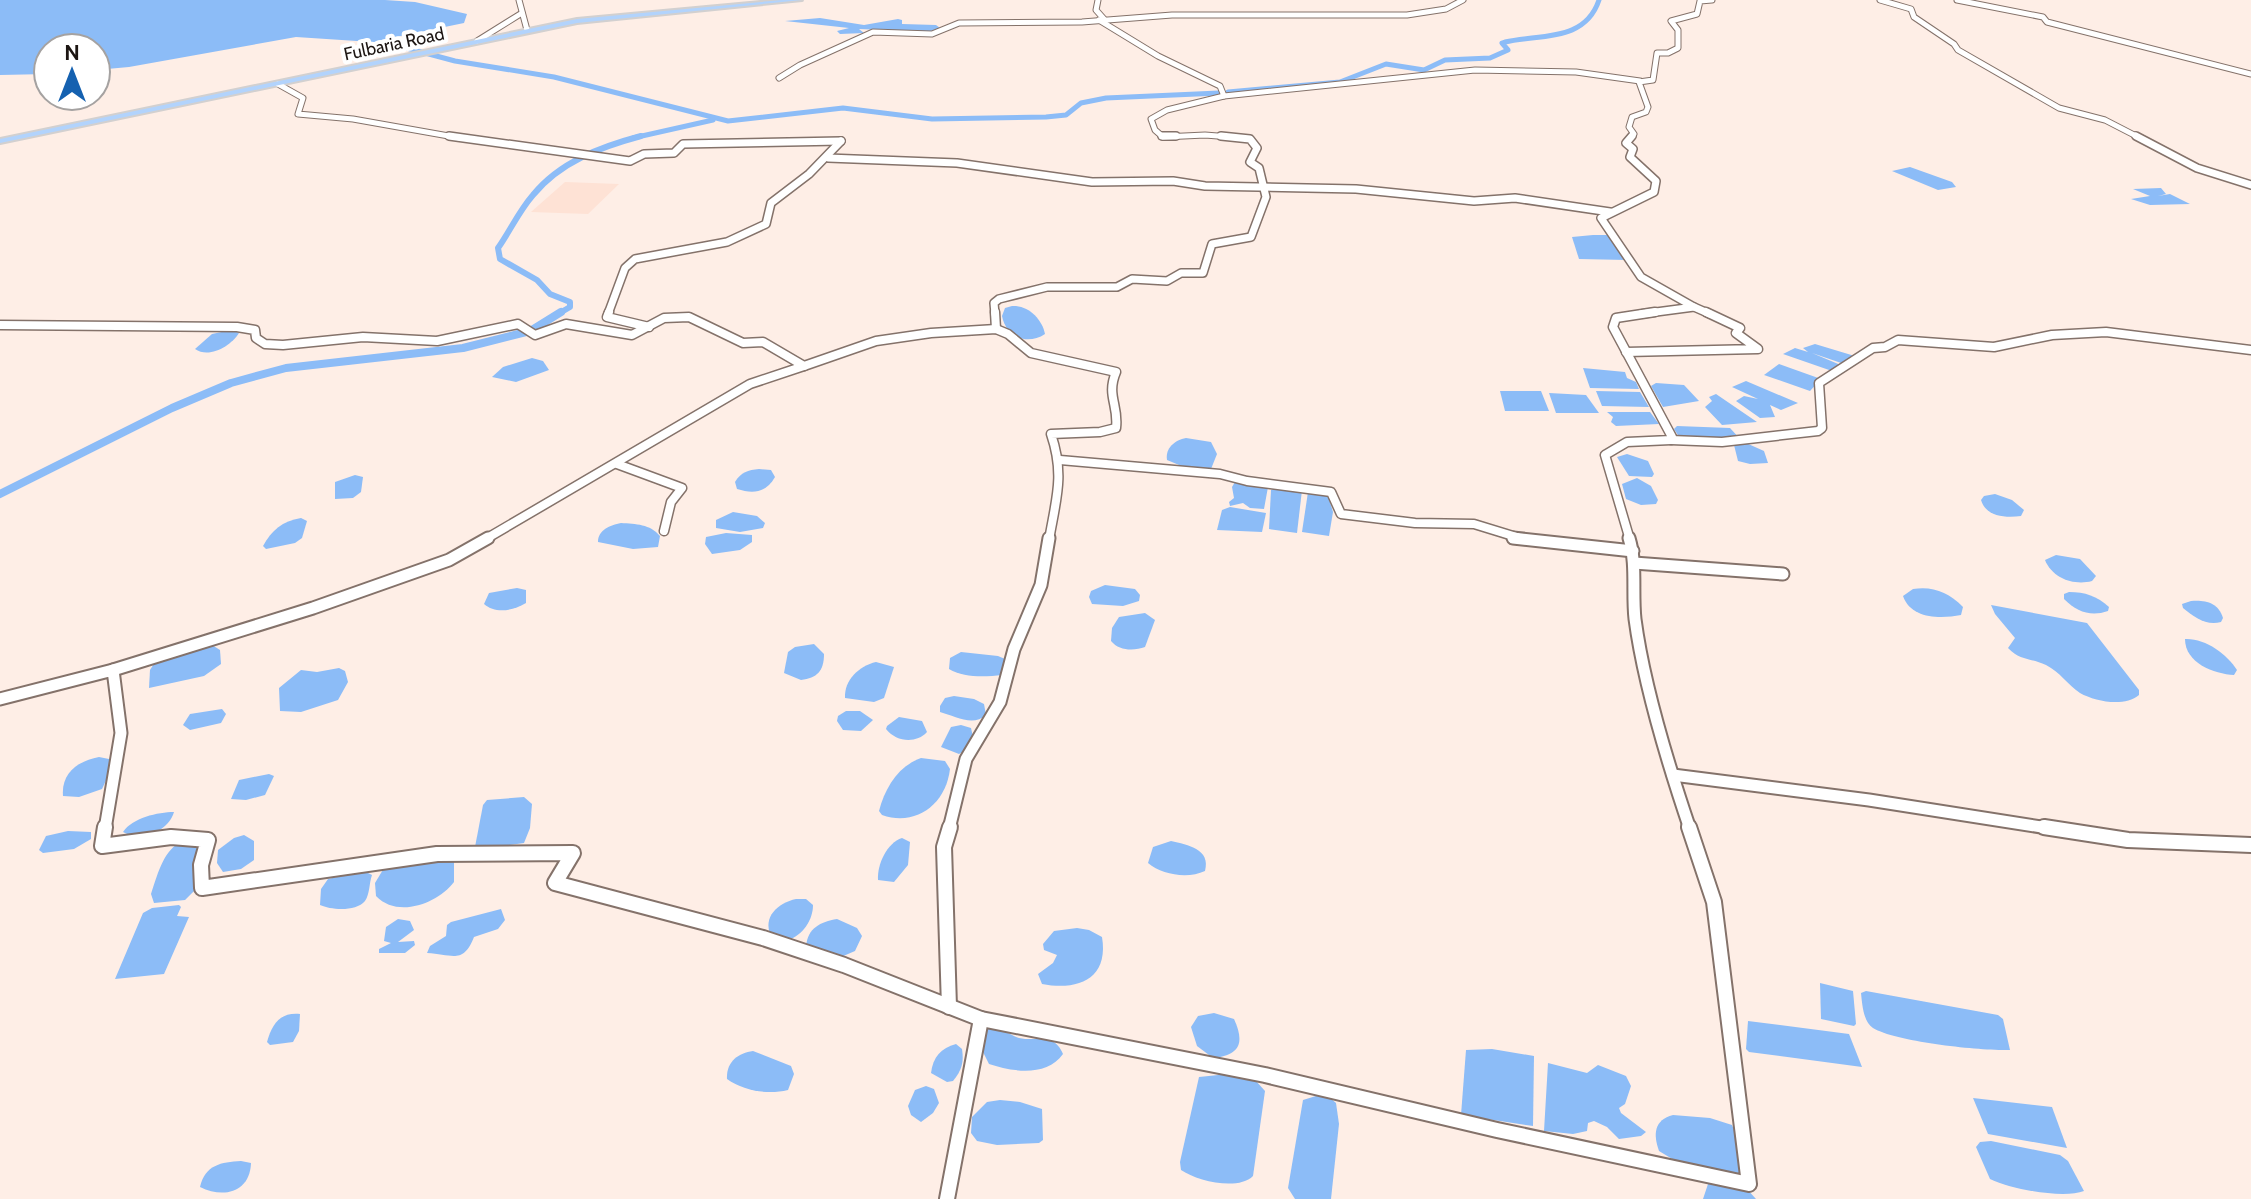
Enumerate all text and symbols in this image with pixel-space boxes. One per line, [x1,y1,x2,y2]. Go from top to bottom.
street label: Fulbaria Road [342,23,446,65]
north arrow [32,32,112,112]
text: N [64,39,80,66]

